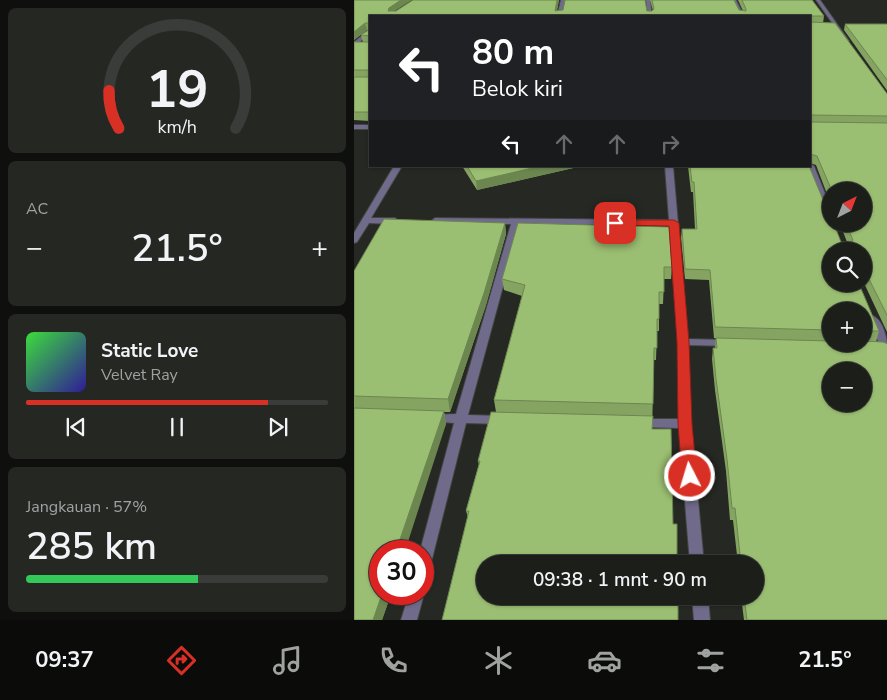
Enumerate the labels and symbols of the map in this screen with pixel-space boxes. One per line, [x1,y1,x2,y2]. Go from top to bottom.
north arrow [822,182,872,232]
pin [594,202,636,244]
position arrow [663,449,715,501]
speed limit sign: 30 [369,540,434,605]

